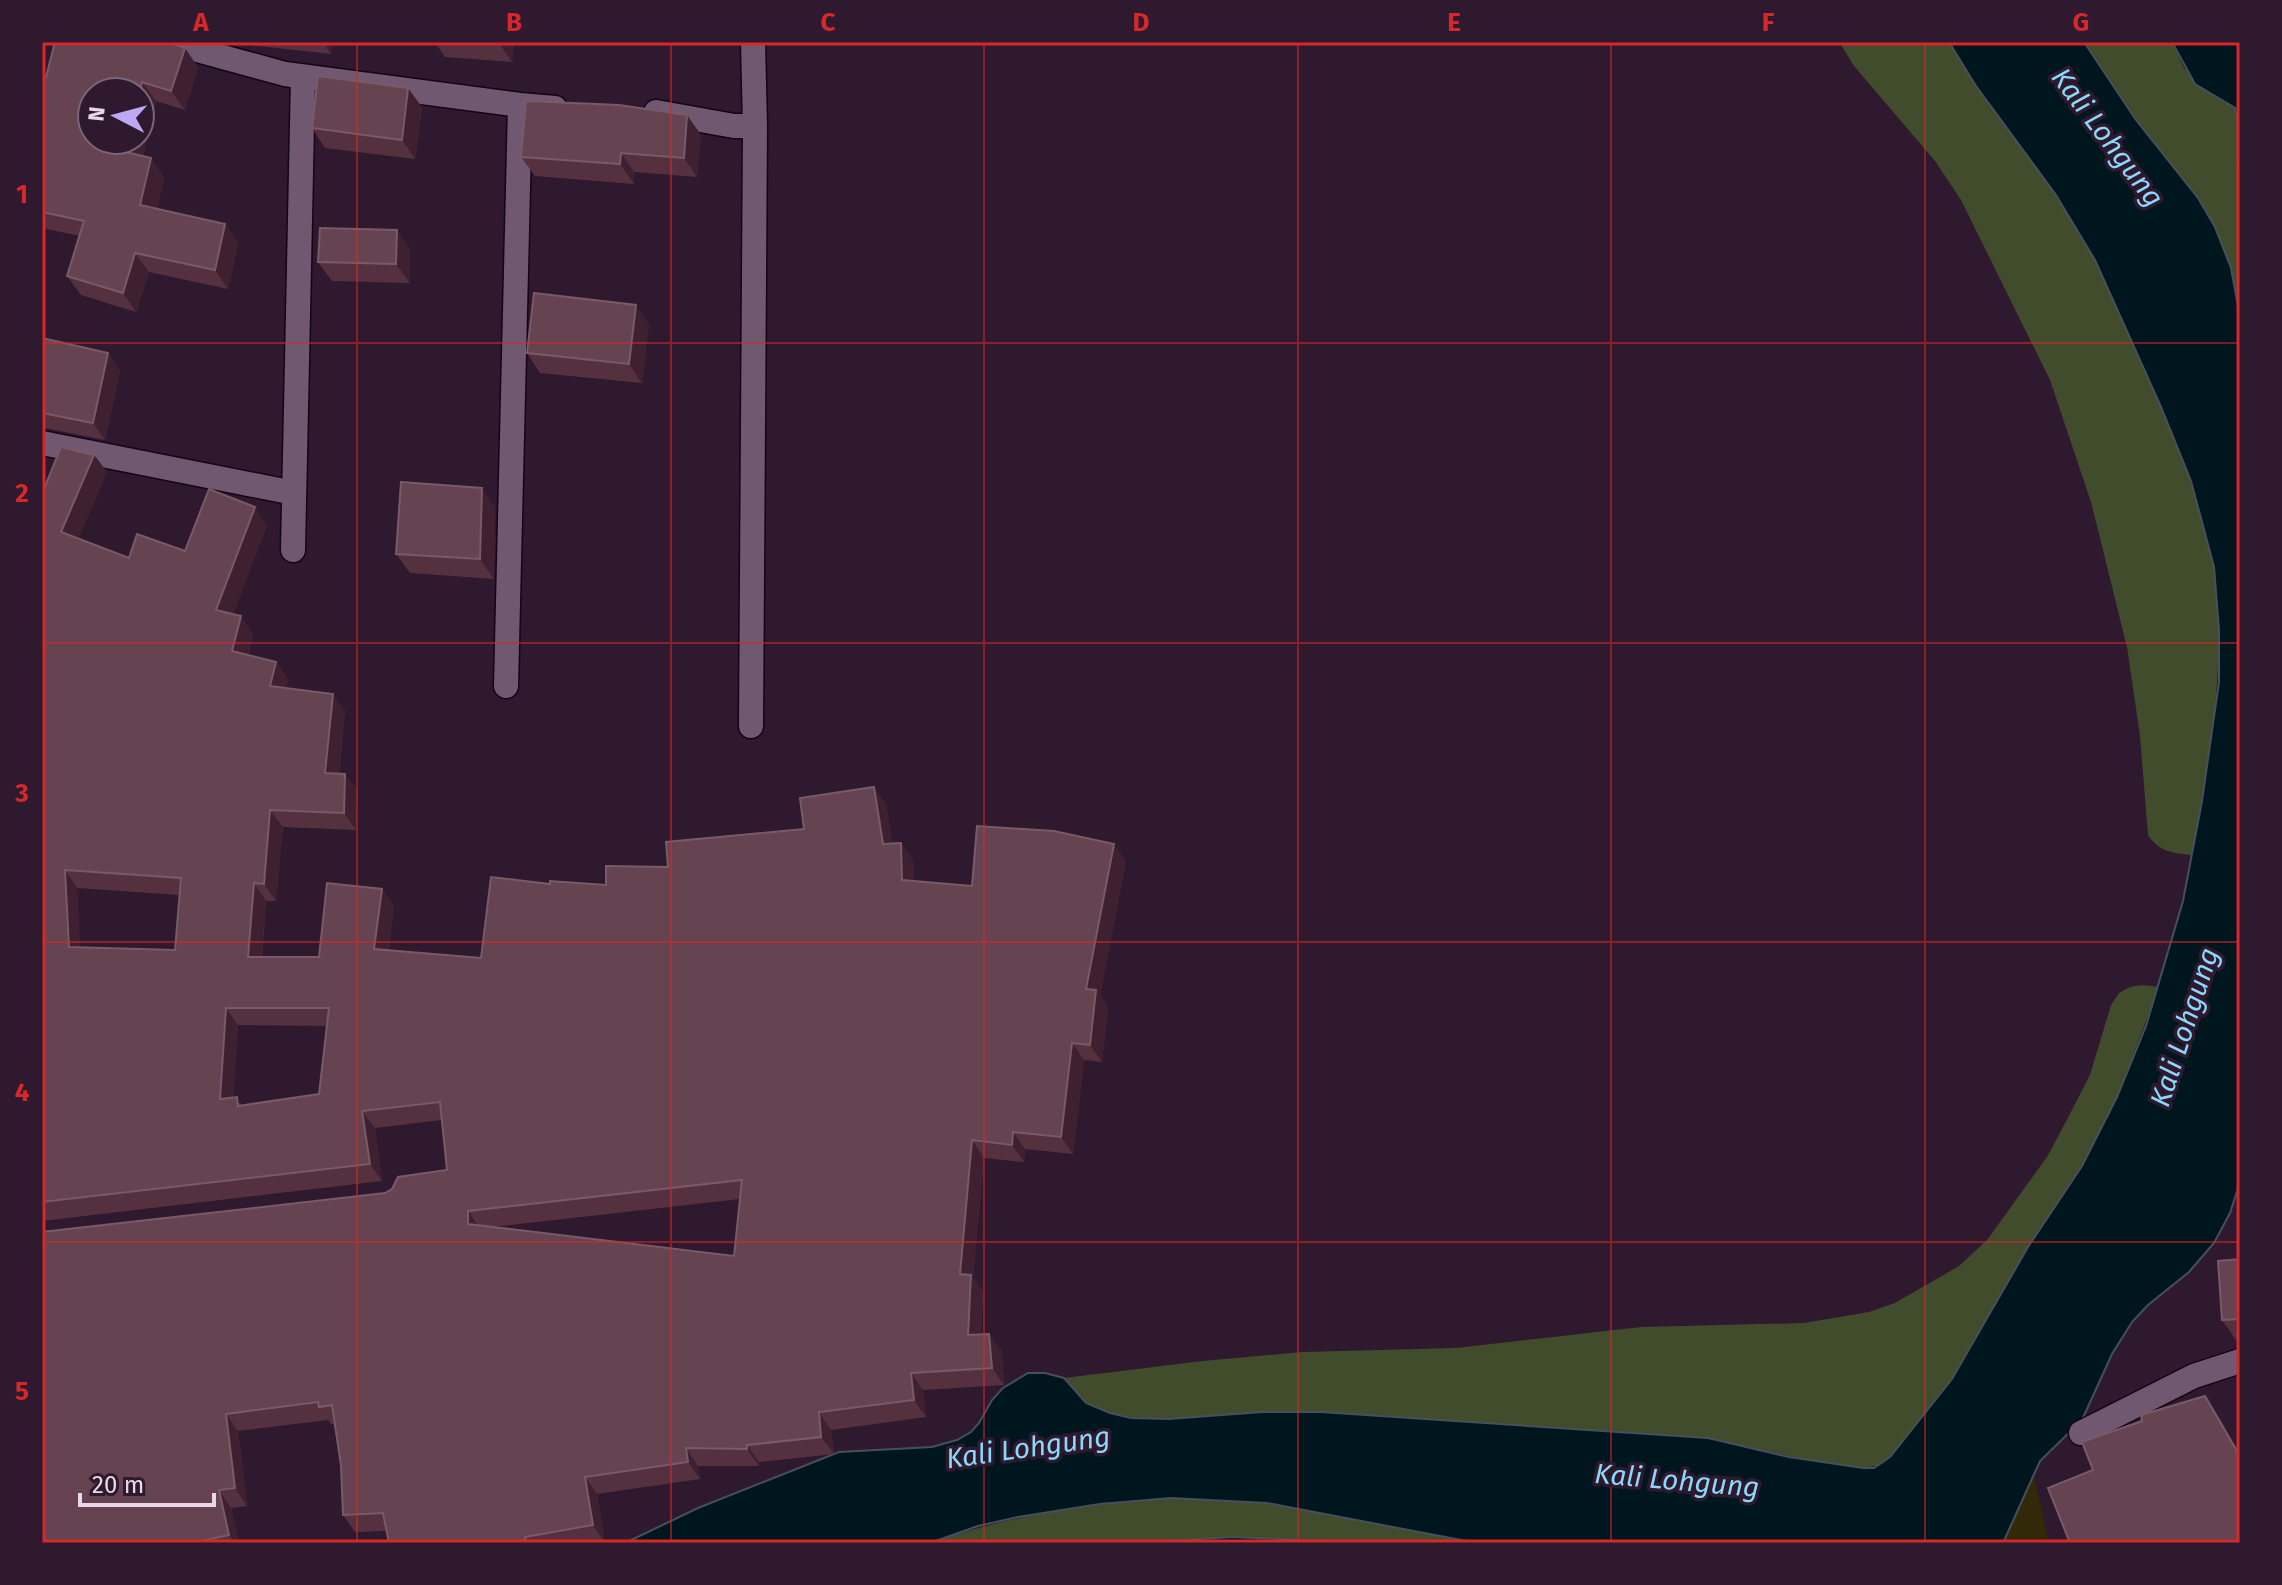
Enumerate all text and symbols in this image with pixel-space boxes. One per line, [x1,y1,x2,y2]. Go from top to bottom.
text: A [192,7,209,38]
text: B [506,7,522,38]
text: C [821,7,836,38]
text: D [1133,7,1150,38]
text: E [1447,7,1461,38]
text: F [1762,7,1775,38]
text: G [2073,7,2089,38]
water label: Kali Lohgung [2045,61,2171,213]
north arrow [76,76,156,156]
text: N [82,105,111,123]
text: 1 [16,179,28,210]
text: 2 [15,478,29,509]
text: 3 [14,778,29,809]
water label: Kali Lohgung [2143,943,2226,1111]
text: 4 [15,1077,30,1108]
text: 5 [15,1376,29,1407]
water label: Kali Lohgung [944,1420,1112,1475]
scale bar [80,1457,214,1507]
water label: Kali Lohgung [1593,1457,1761,1504]
text: 20 m [92,1471,144,1499]

